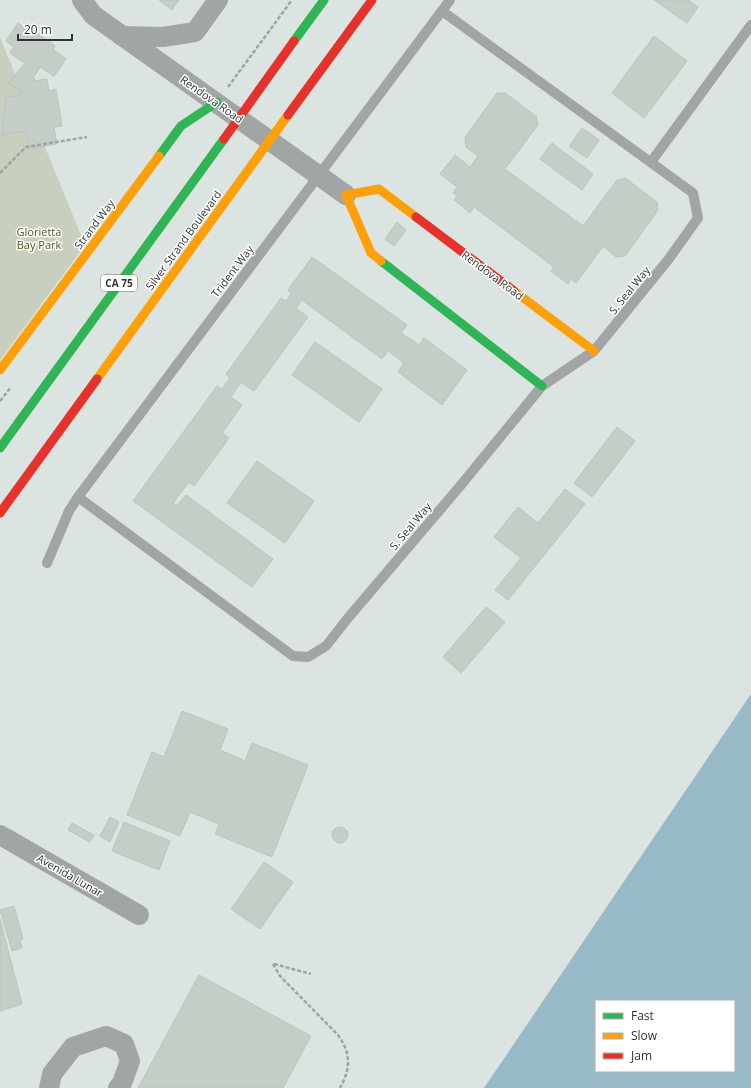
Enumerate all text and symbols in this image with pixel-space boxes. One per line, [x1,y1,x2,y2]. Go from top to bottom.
scale bar [18,16,72,42]
text: 20 m [24,21,52,38]
street label: Rendova Road [177,72,247,126]
street label: Silver Strand Boulevard [142,187,224,293]
street label: Strand Way [70,196,118,252]
park label: Glorietta Bay Park [17,224,62,252]
street label: Trident Way [207,242,257,300]
street label: Rendova Road [459,247,527,303]
street label: S. Seal Way [605,263,653,317]
road number: CA 75 [101,275,137,291]
street label: S. Seal Way [386,499,435,553]
street label: Avenida Lunar [34,850,106,900]
legend [595,1000,735,1072]
text: Fast [631,1007,654,1024]
text: Slow [631,1027,658,1044]
text: Jam [630,1047,652,1064]

